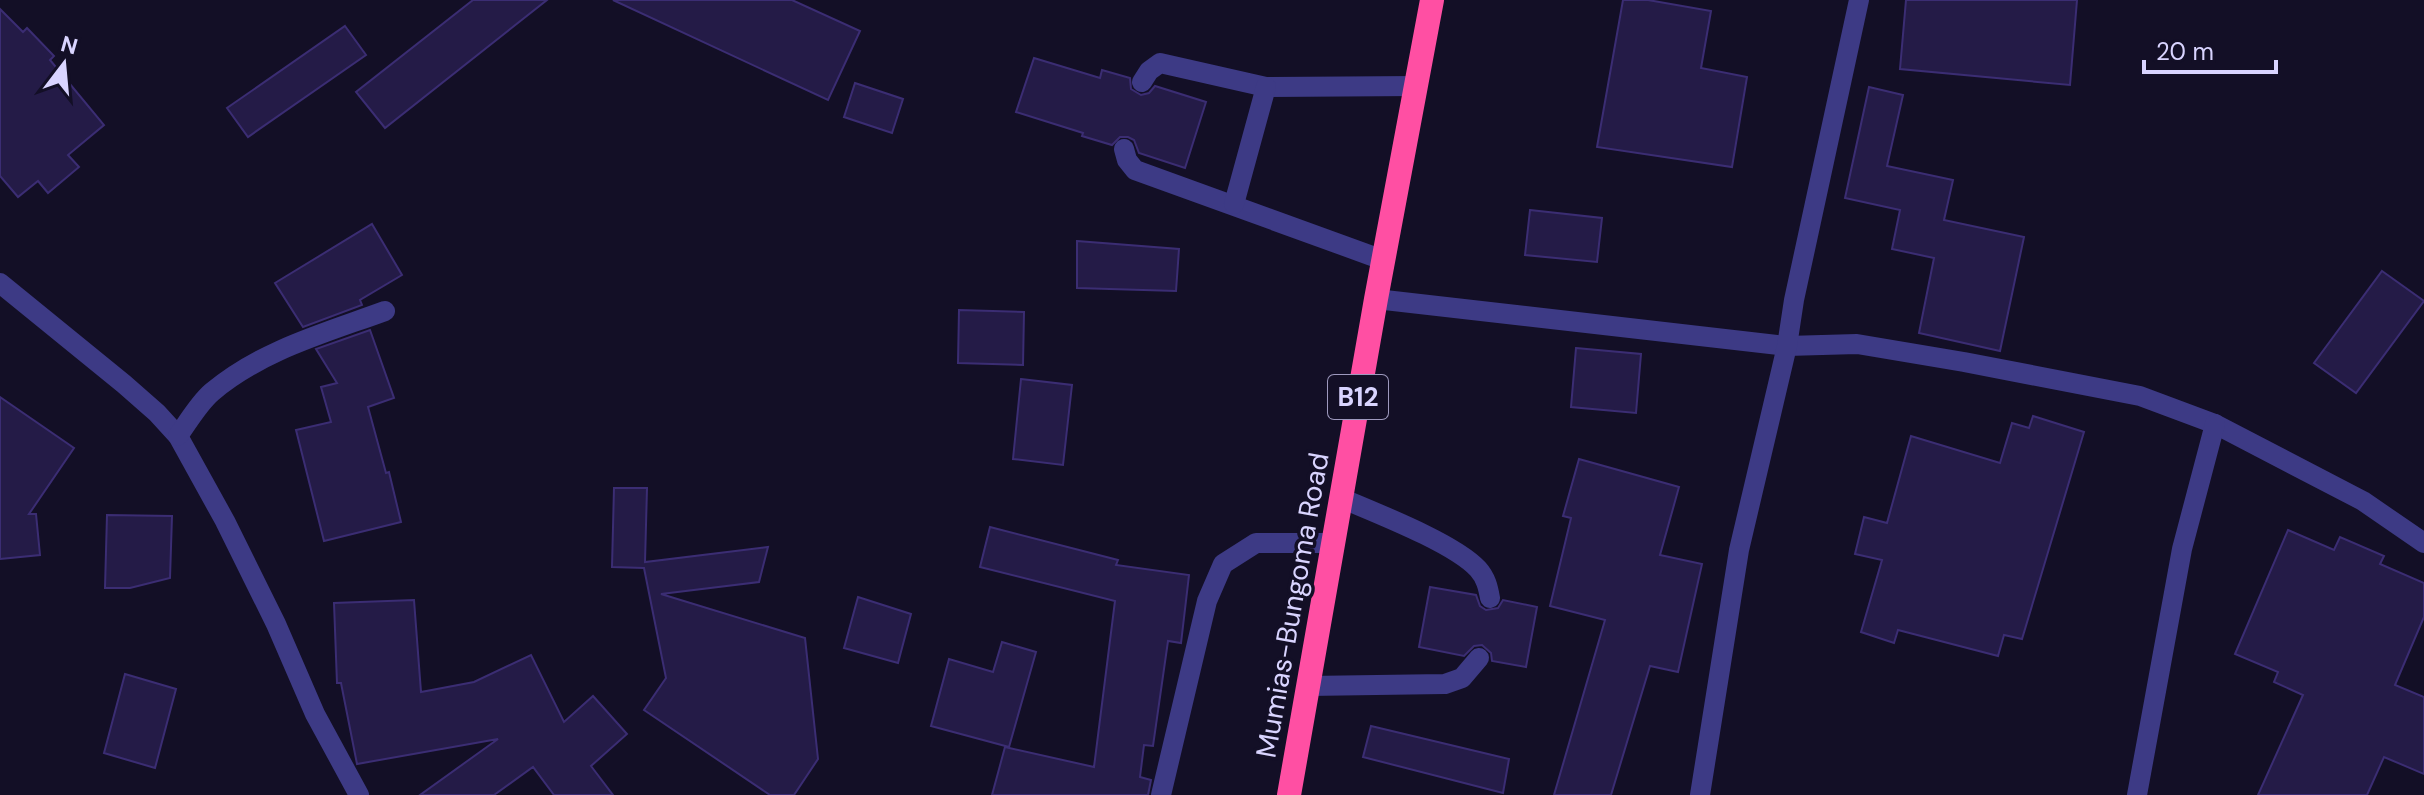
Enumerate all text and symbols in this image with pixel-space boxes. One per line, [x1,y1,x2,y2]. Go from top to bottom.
north arrow [24,24,104,104]
scale bar [2144,24,2276,74]
text: N [58,29,81,61]
text: 20 m [2156,36,2214,67]
road number: B12 [1328,375,1388,419]
street label: Mumias-Bungoma Road [1247,450,1338,761]

